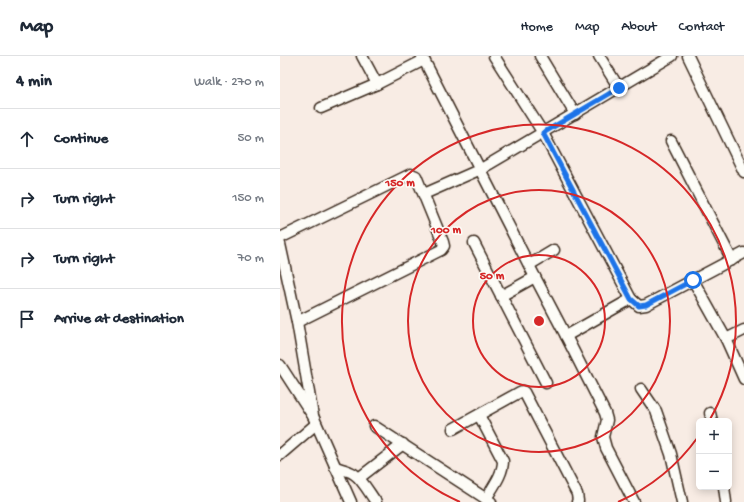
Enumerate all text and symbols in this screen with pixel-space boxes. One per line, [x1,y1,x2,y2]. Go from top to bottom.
text: Map [20,16,53,39]
text: Home [521,19,553,36]
text: Map [575,19,599,36]
text: About [621,19,657,36]
text: Contact [679,19,724,36]
text: 4 min [16,72,52,92]
text: Walk · 270 m [194,75,264,90]
route end [610,79,628,97]
icon: ahead [16,128,38,150]
text: Continue [54,130,108,148]
text: 50 m [237,131,264,146]
text: 150 m [384,177,415,191]
icon: right [16,188,38,210]
text: Turn right [54,190,114,208]
text: 150 m [232,191,264,206]
text: 100 m [430,224,461,238]
icon: right [16,248,38,270]
text: Turn right [54,250,114,268]
text: 70 m [238,251,264,266]
text: 50 m [480,270,505,284]
route start [684,271,702,289]
icon: arrive [16,308,38,330]
text: Arrive at destination [54,310,184,328]
centre of rings [532,314,546,328]
map controls [696,418,732,490]
button: + [696,418,732,454]
button: − [696,454,732,490]

